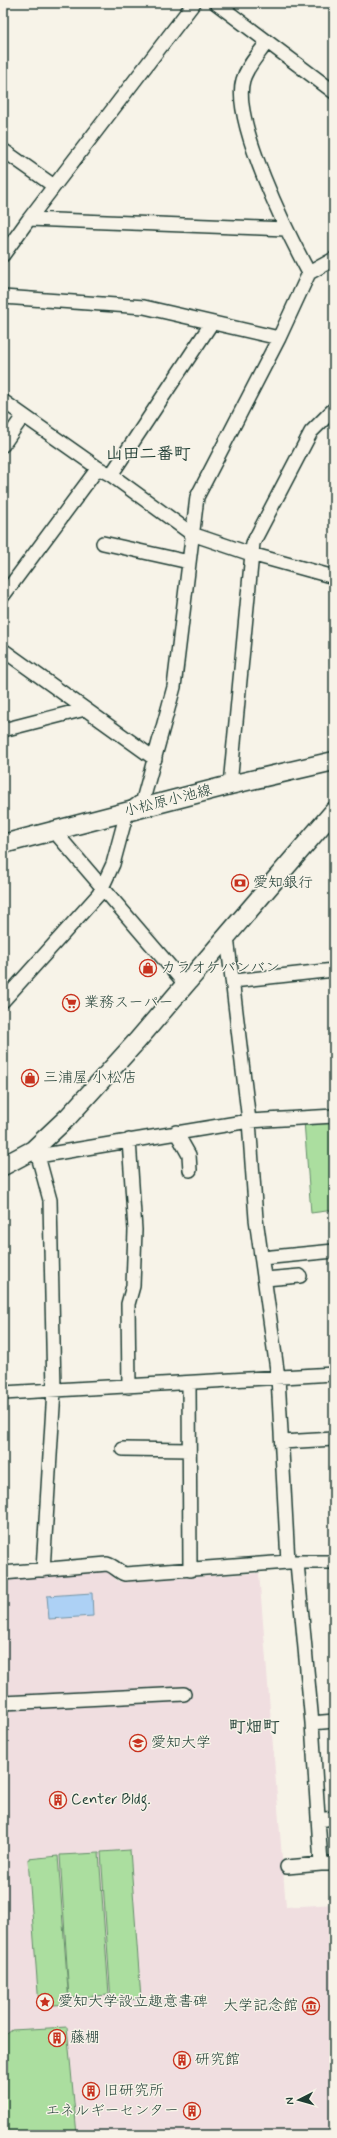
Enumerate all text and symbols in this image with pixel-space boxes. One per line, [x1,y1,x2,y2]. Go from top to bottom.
district label: 山田二番町 [106,443,191,465]
street label: 小松原小池線 [122,780,214,822]
bank icon: 愛知銀行 [230,873,250,893]
place label: 愛知銀行 [253,873,313,893]
shop icon: カラオケバンバン [138,958,158,978]
place label: カラオケバンバン [161,958,280,978]
supermarket icon: 業務スーパー [61,993,81,1013]
place label: 業務スーパー [84,993,173,1013]
shop icon: 三浦屋 小松店 [20,1068,40,1088]
place label: 三浦屋 小松店 [43,1068,137,1088]
district label: 町畑町 [229,1716,280,1738]
school or university icon: 愛知大学 [128,1733,148,1753]
place label: 愛知大学 [151,1733,211,1753]
building icon: Center Bldg. [48,1790,68,1810]
place label: Center Bldg. [71,1790,151,1811]
place icon: 愛知大学設立趣意書碑 [35,1992,55,2012]
place label: 愛知大学設立趣意書碑 [58,1992,208,2012]
place label: 大学記念館 [223,1996,298,2016]
museum icon: 大学記念館 [301,1996,321,2016]
building icon: 藤棚 [47,2028,67,2048]
place label: 藤棚 [70,2028,100,2048]
building icon: 研究館 [172,2050,192,2070]
place label: 研究館 [195,2050,240,2070]
north arrow [279,2080,319,2120]
building icon: 旧研究所 [81,2081,101,2101]
place label: 旧研究所 [104,2081,164,2101]
text: N [283,2097,297,2105]
place label: エネルギーセンター [45,2101,179,2121]
building icon: エネルギーセンター [182,2101,202,2121]

